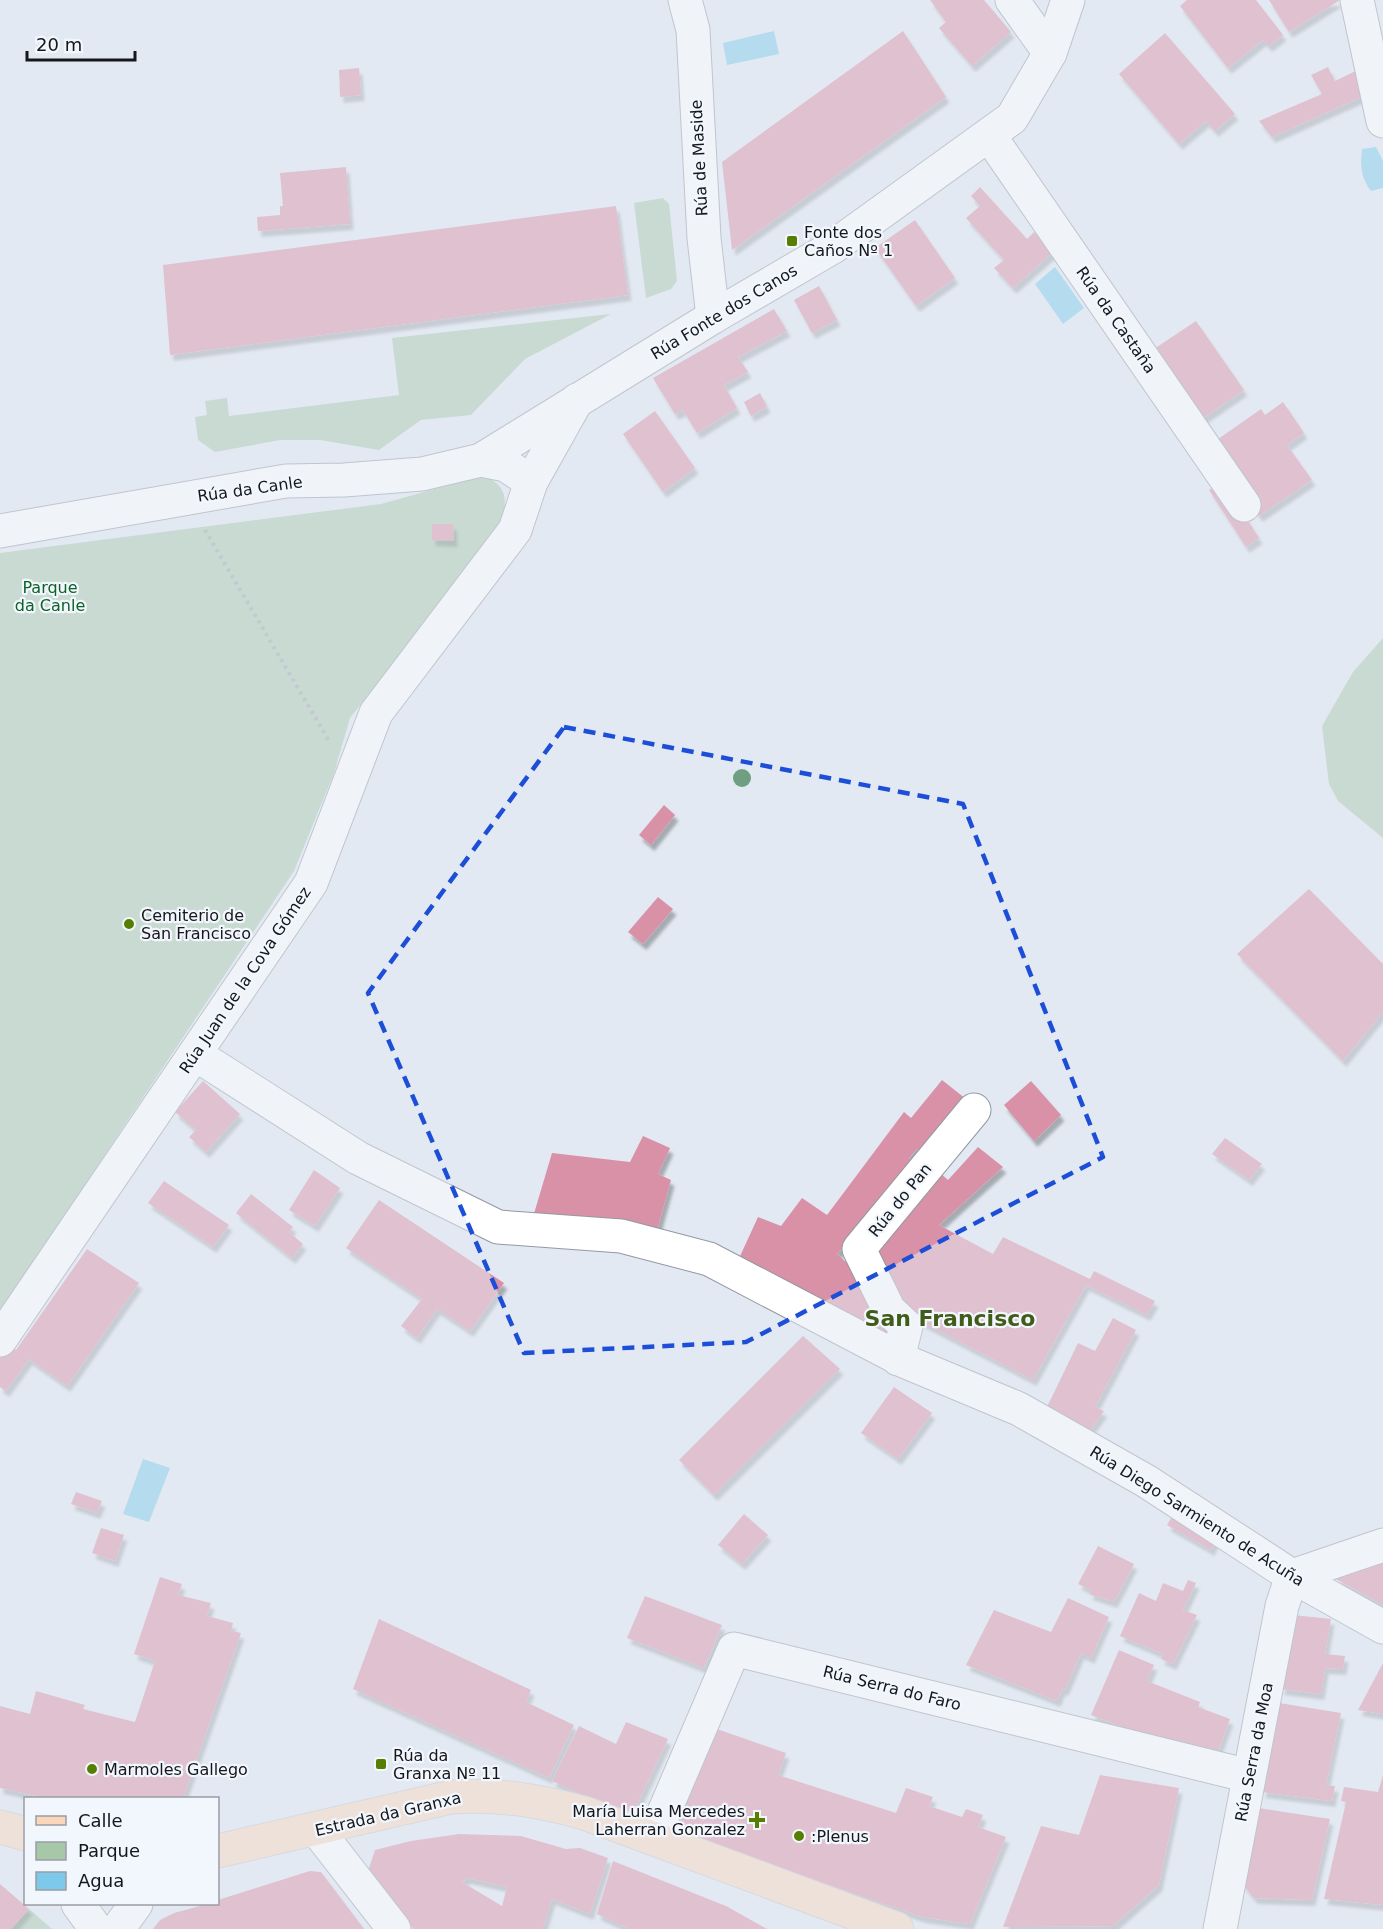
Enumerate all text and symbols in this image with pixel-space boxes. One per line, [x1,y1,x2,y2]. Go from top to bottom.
scale bar [27,24,135,62]
text: 20 m [36,34,82,55]
street label: Rúa de Maside [686,99,712,217]
place label: Fonte dos Caños Nº 1 [804,223,893,260]
marker: Fonte dos Caños Nº 1 [785,234,799,248]
street label: Rúa Fonte dos Canos [647,261,801,363]
street label: Rúa da Castaña [1072,263,1160,377]
street label: Rúa da Canle [196,472,304,506]
park label: Parque da Canle [15,578,85,615]
street label: Rúa Juan de la Cova Gómez [175,883,315,1077]
place label: Cemiterio de San Francisco [141,906,251,943]
marker: Cemiterio de San Francisco [122,917,136,931]
street label: Rúa do Pan [865,1159,935,1241]
district label: San Francisco [865,1306,1035,1331]
street label: Rúa Diego Sarmiento de Acuña [1086,1442,1308,1590]
street label: Rúa Serra do Faro [821,1662,963,1714]
street label: Rúa Serra da Moa [1231,1681,1277,1823]
place label: Rúa da Granxa Nº 11 [393,1746,501,1783]
marker: Rúa da Granxa Nº 11 [374,1757,388,1771]
place label: Marmoles Gallego [104,1760,248,1779]
marker: Marmoles Gallego [85,1762,99,1776]
street label: Estrada da Granxa [313,1788,463,1840]
legend [24,1797,219,1905]
place label: María Luisa Mercedes Laherran Gonzalez [572,1802,745,1839]
text: Calle [78,1810,123,1831]
marker: María Luisa Mercedes Laherran Gonzalez [750,1813,764,1827]
place label: :Plenus [811,1827,869,1846]
marker: :Plenus [792,1829,806,1843]
text: Parque [78,1840,140,1861]
text: Agua [78,1870,124,1891]

